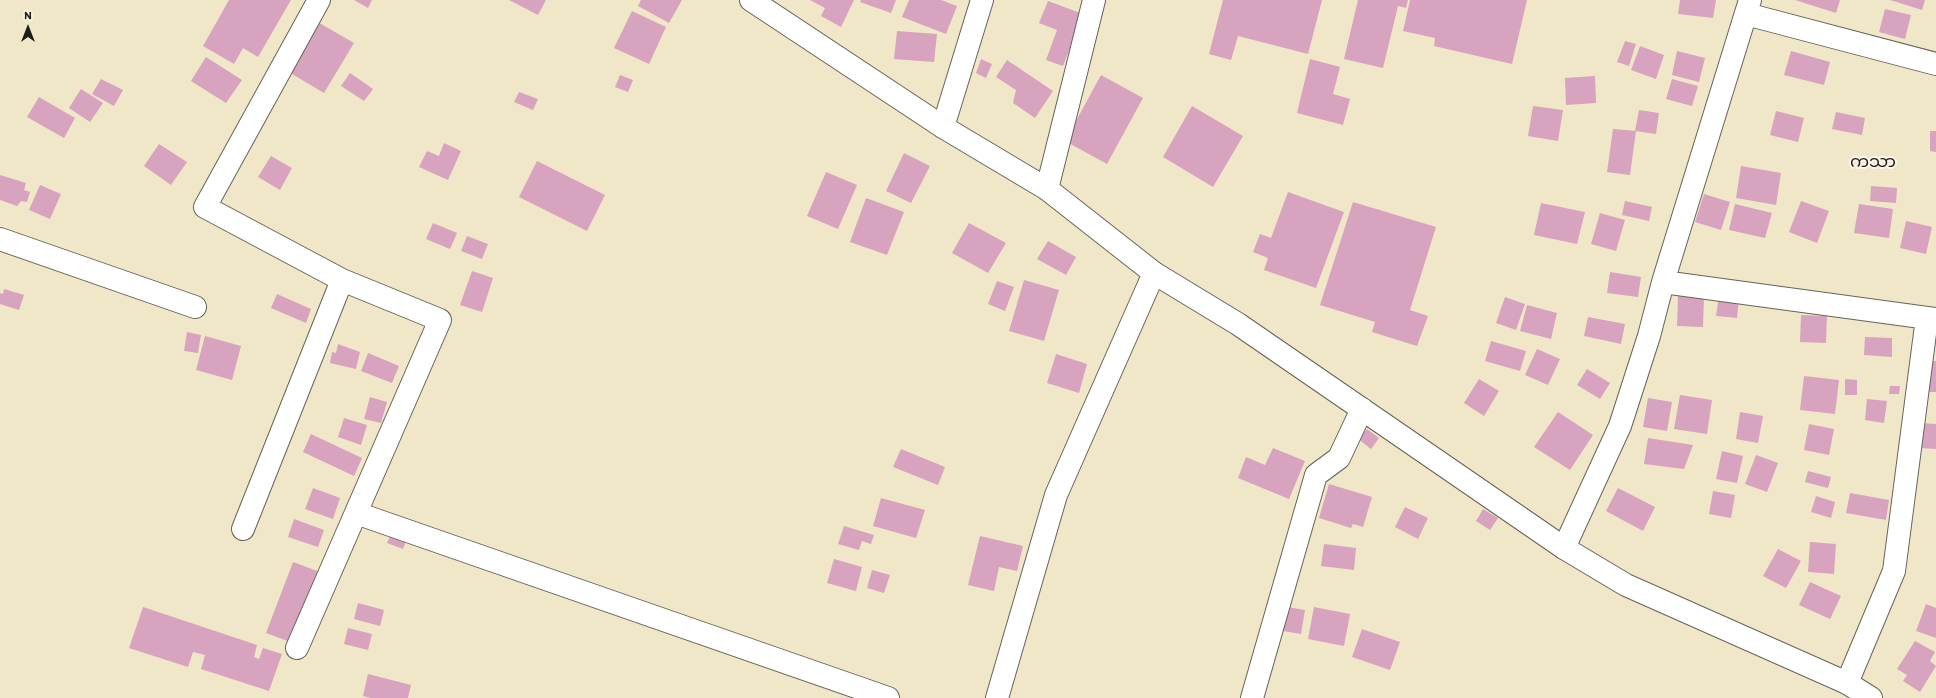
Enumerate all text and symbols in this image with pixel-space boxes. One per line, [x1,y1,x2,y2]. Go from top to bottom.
north arrow [8,8,48,48]
text: N [24,9,32,22]
district label: ကသာ [1850,153,1896,173]

